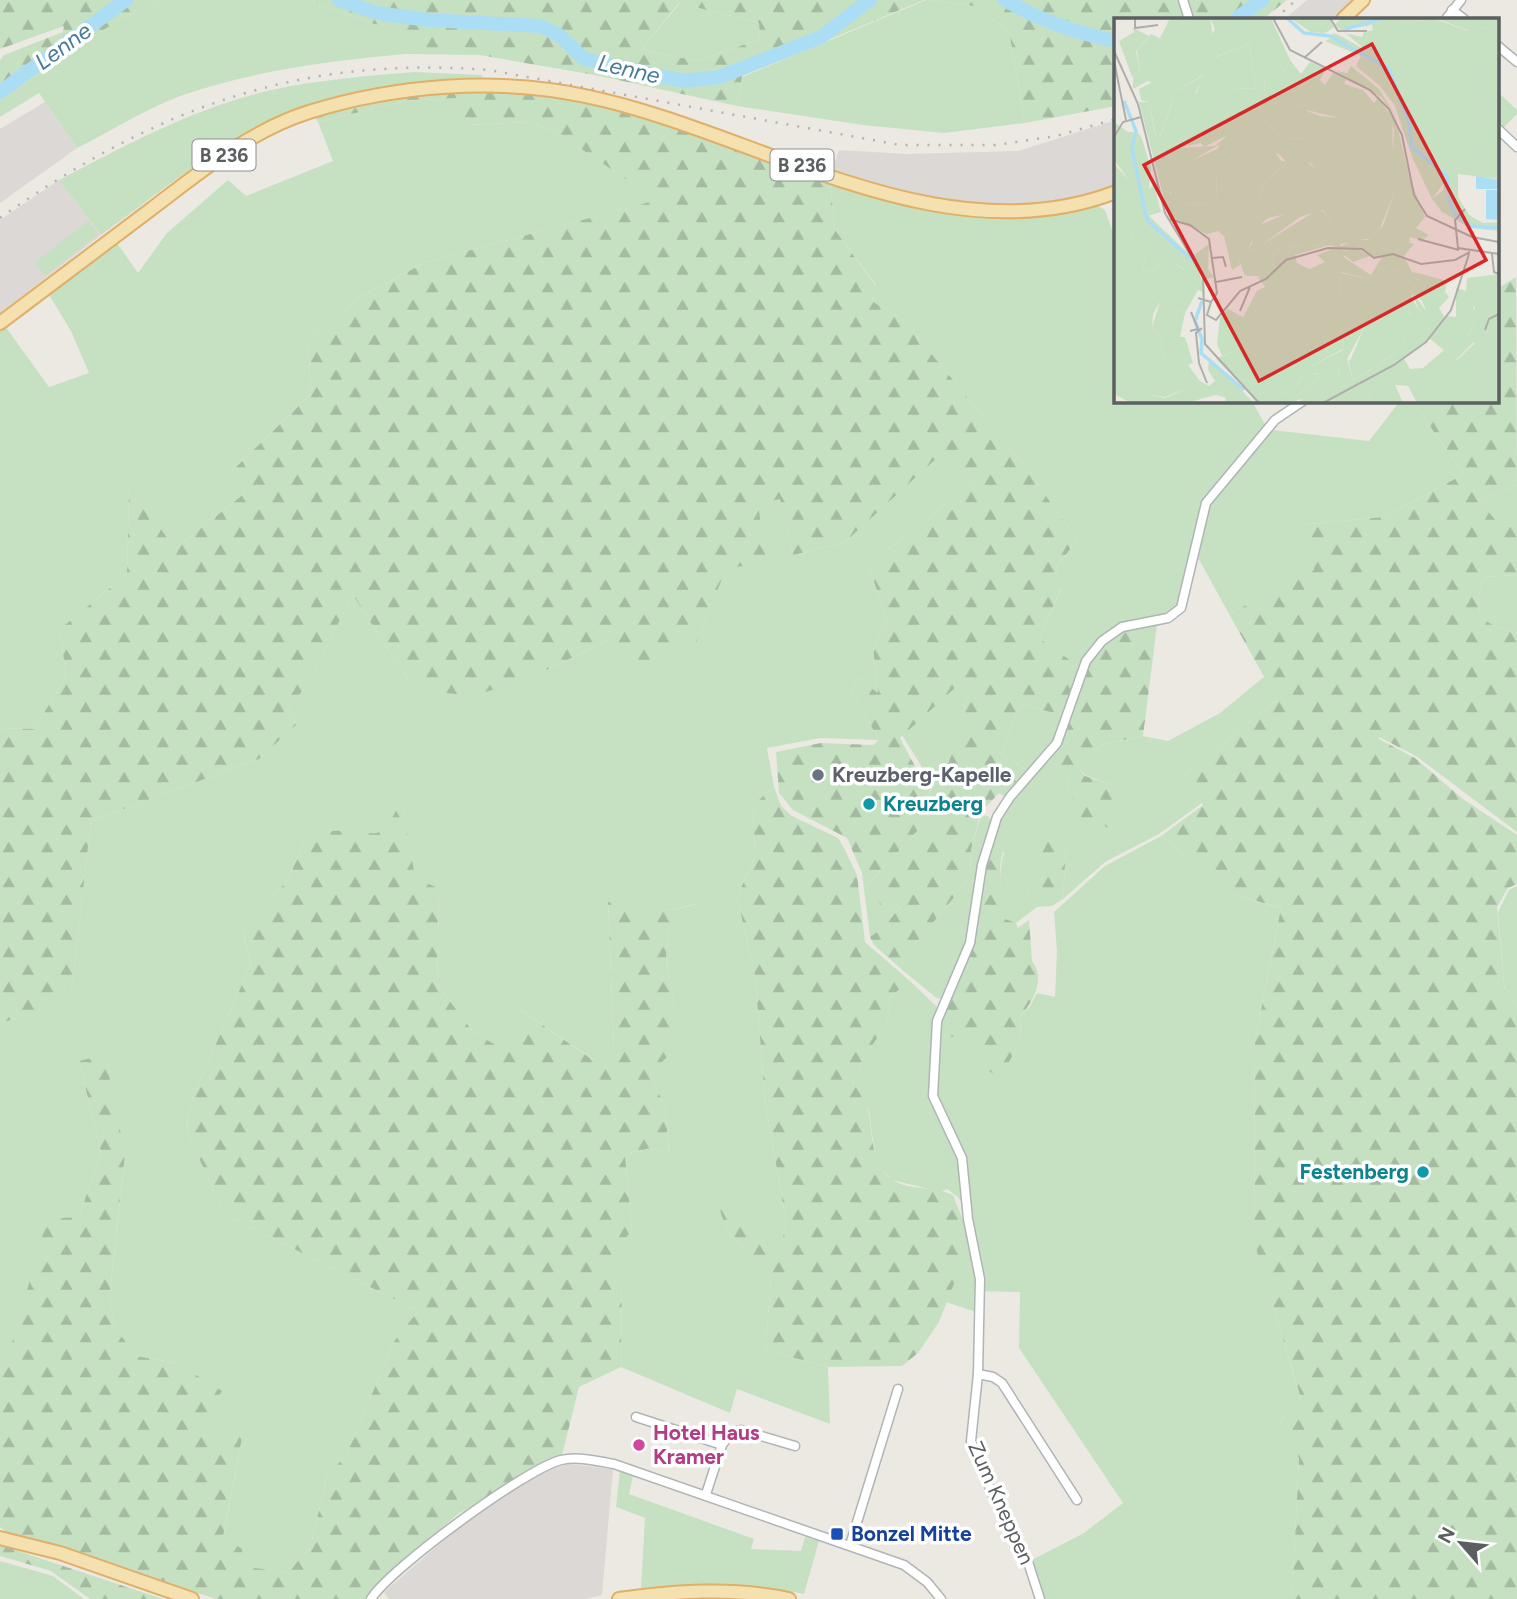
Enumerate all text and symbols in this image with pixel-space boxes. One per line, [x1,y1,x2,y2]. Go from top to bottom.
water label: Lenne [29,16,97,76]
inset map [1114,18,1500,402]
water label: Lenne [595,48,663,90]
road number: B 236 [192,140,256,170]
road number: B 236 [770,150,834,181]
place label: Kreuzberg-Kapelle [832,762,1012,787]
marker: Kreuzberg-Kapelle [810,767,826,783]
place label: Kreuzberg [883,791,983,816]
marker: Kreuzberg [861,796,877,812]
place label: Festenberg [1300,1159,1409,1184]
marker: Festenberg [1415,1164,1431,1180]
place label: Hotel Haus Kramer [653,1420,760,1469]
marker: Hotel Haus Kramer [631,1437,647,1453]
street label: Zum Kneppen [963,1437,1040,1568]
north arrow [1426,1508,1496,1578]
place label: Bonzel Mitte [851,1521,972,1546]
text: N [1433,1523,1460,1547]
marker: Bonzel Mitte [829,1526,845,1542]

